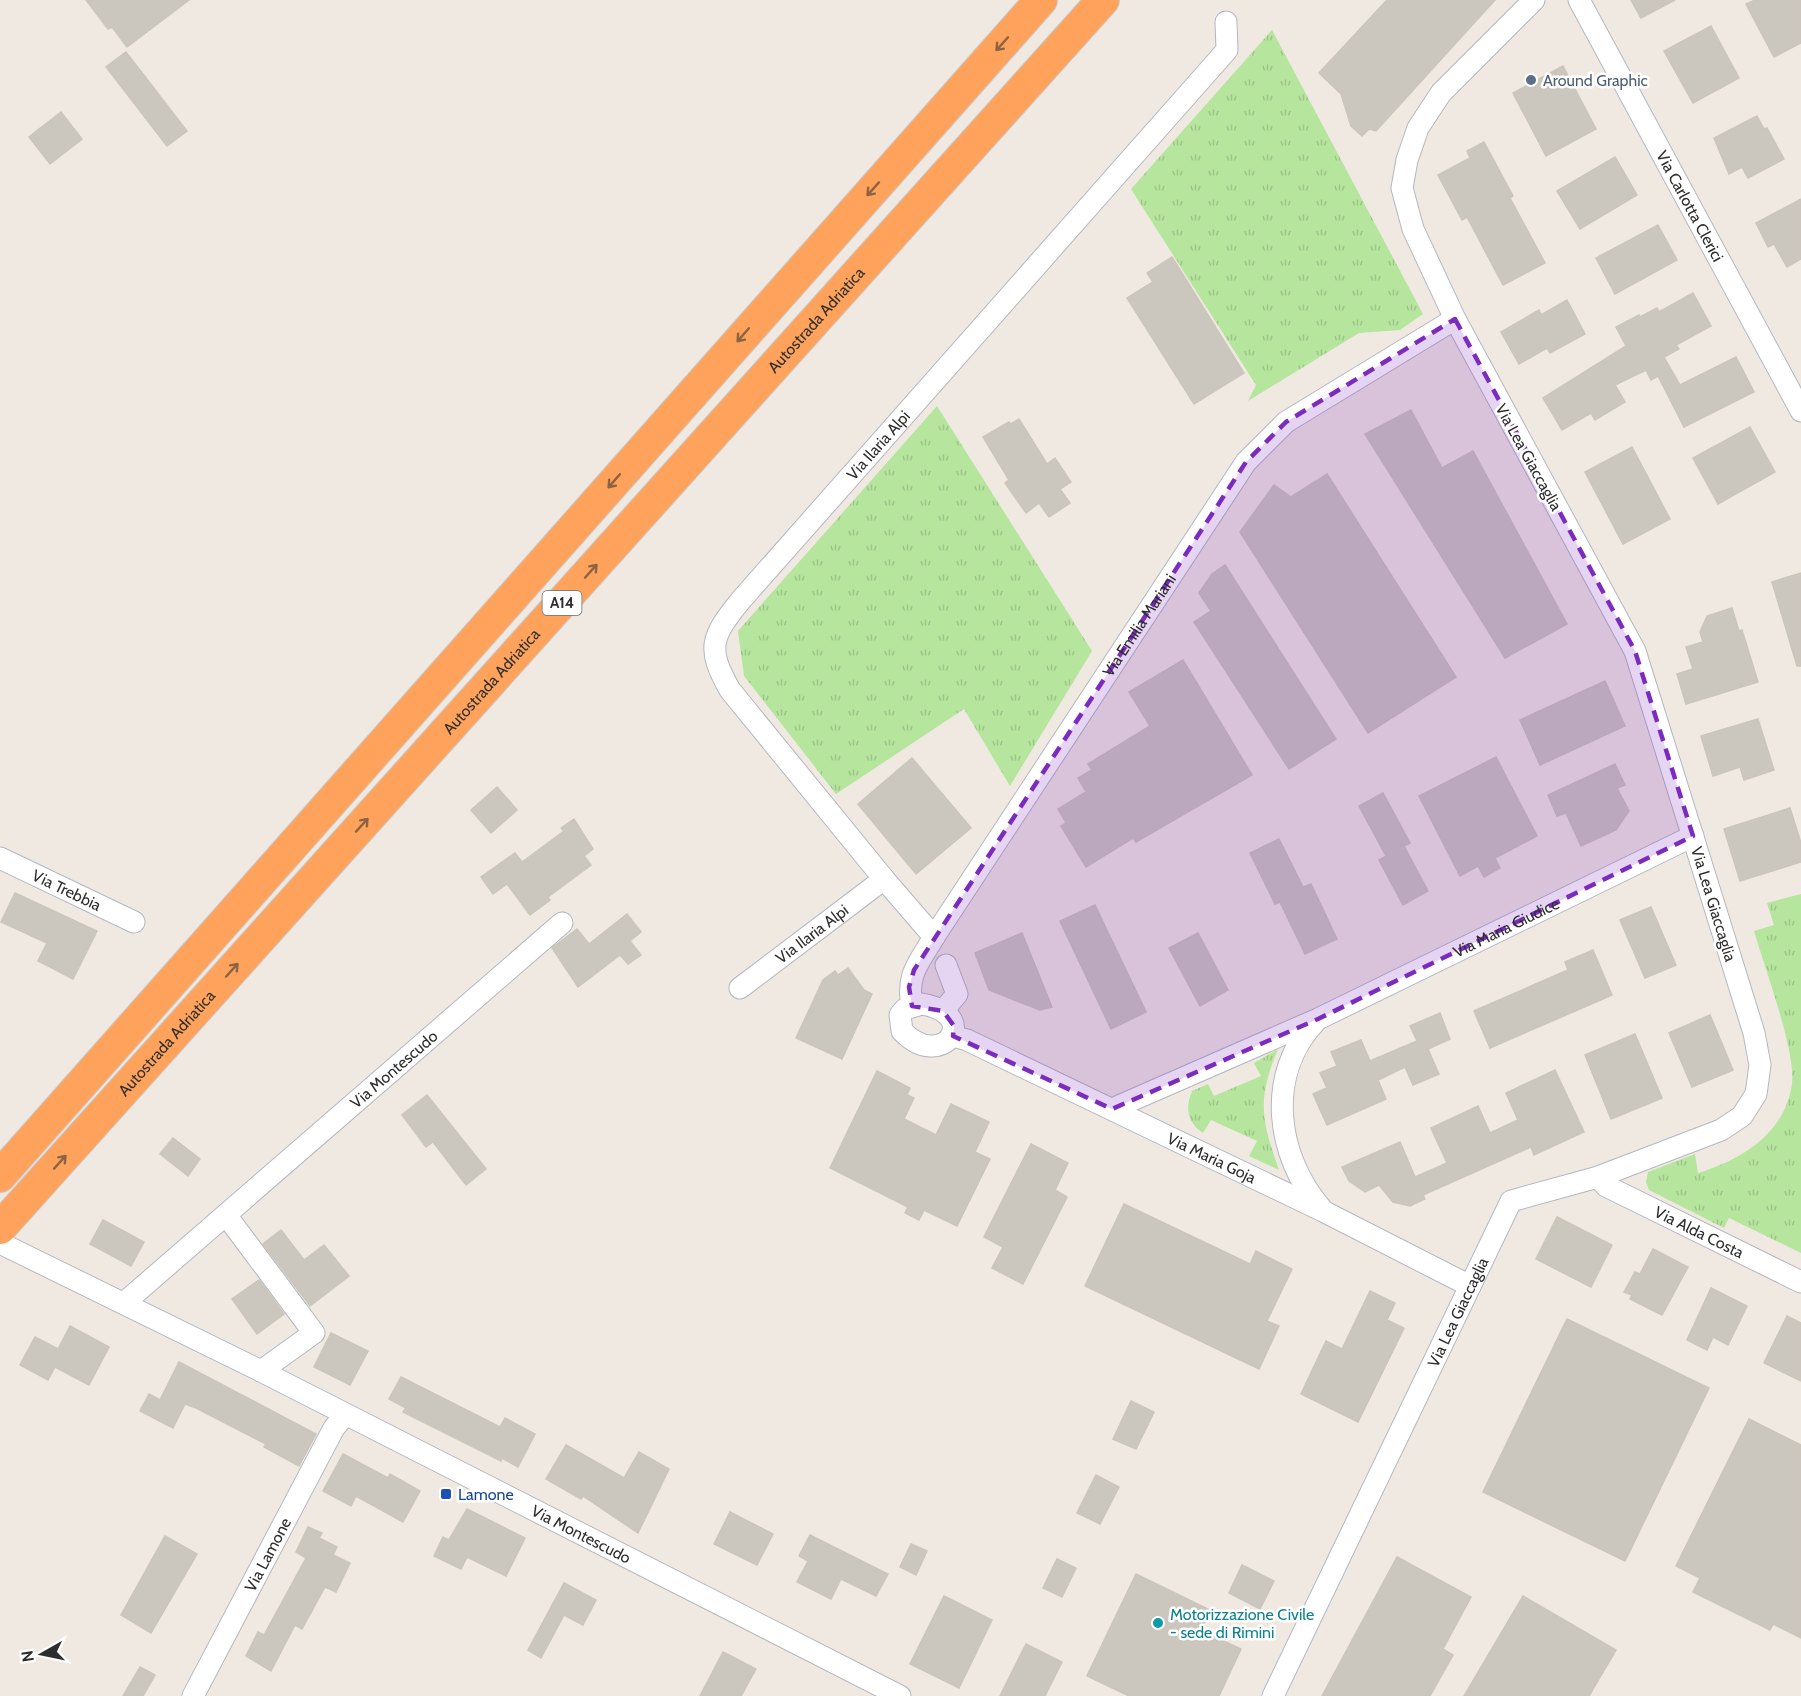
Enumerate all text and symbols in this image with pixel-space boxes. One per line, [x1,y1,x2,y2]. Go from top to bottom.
one-way arrow [995,36,1009,51]
place label: Around Graphic [1543,71,1648,90]
marker: Around Graphic [1524,73,1538,87]
street label: Via Carlotta Clerici [1652,147,1727,265]
one-way arrow [866,181,880,196]
street label: Autostrada Adriatica [764,263,869,377]
one-way arrow [736,327,750,342]
street label: Via Lea Giaccaglia [1491,401,1566,514]
street label: Via Ilaria Alpi [843,407,914,484]
one-way arrow [607,473,621,488]
one-way arrow [584,564,598,579]
street label: Via Emilia Mariani [1099,570,1180,680]
road number: A14 [542,591,582,615]
street label: Autostrada Adriatica [439,625,544,738]
one-way arrow [355,818,369,833]
street label: Via Lea Giaccaglia [1687,844,1740,964]
street label: Via Trebbia [29,866,104,915]
street label: Via Maria Giudice [1450,894,1562,962]
street label: Via Ilaria Alpi [772,900,852,968]
one-way arrow [225,963,239,978]
street label: Autostrada Adriatica [114,986,219,1100]
street label: Via Montescudo [347,1026,442,1112]
street label: Via Maria Goja [1164,1129,1259,1187]
one-way arrow [52,1155,66,1170]
street label: Via Alda Costa [1651,1202,1747,1262]
street label: Via Lea Giaccaglia [1424,1254,1493,1370]
place label: Lamone [458,1485,514,1504]
marker: Lamone [439,1487,453,1501]
street label: Via Montescudo [528,1501,634,1568]
street label: Via Lamone [241,1514,295,1595]
place label: Motorizzazione Civile - sede di Rimini [1170,1605,1314,1642]
marker: Motorizzazione Civile - sede di Rimini [1151,1616,1165,1630]
north arrow [12,1624,72,1684]
text: N [17,1649,38,1663]

